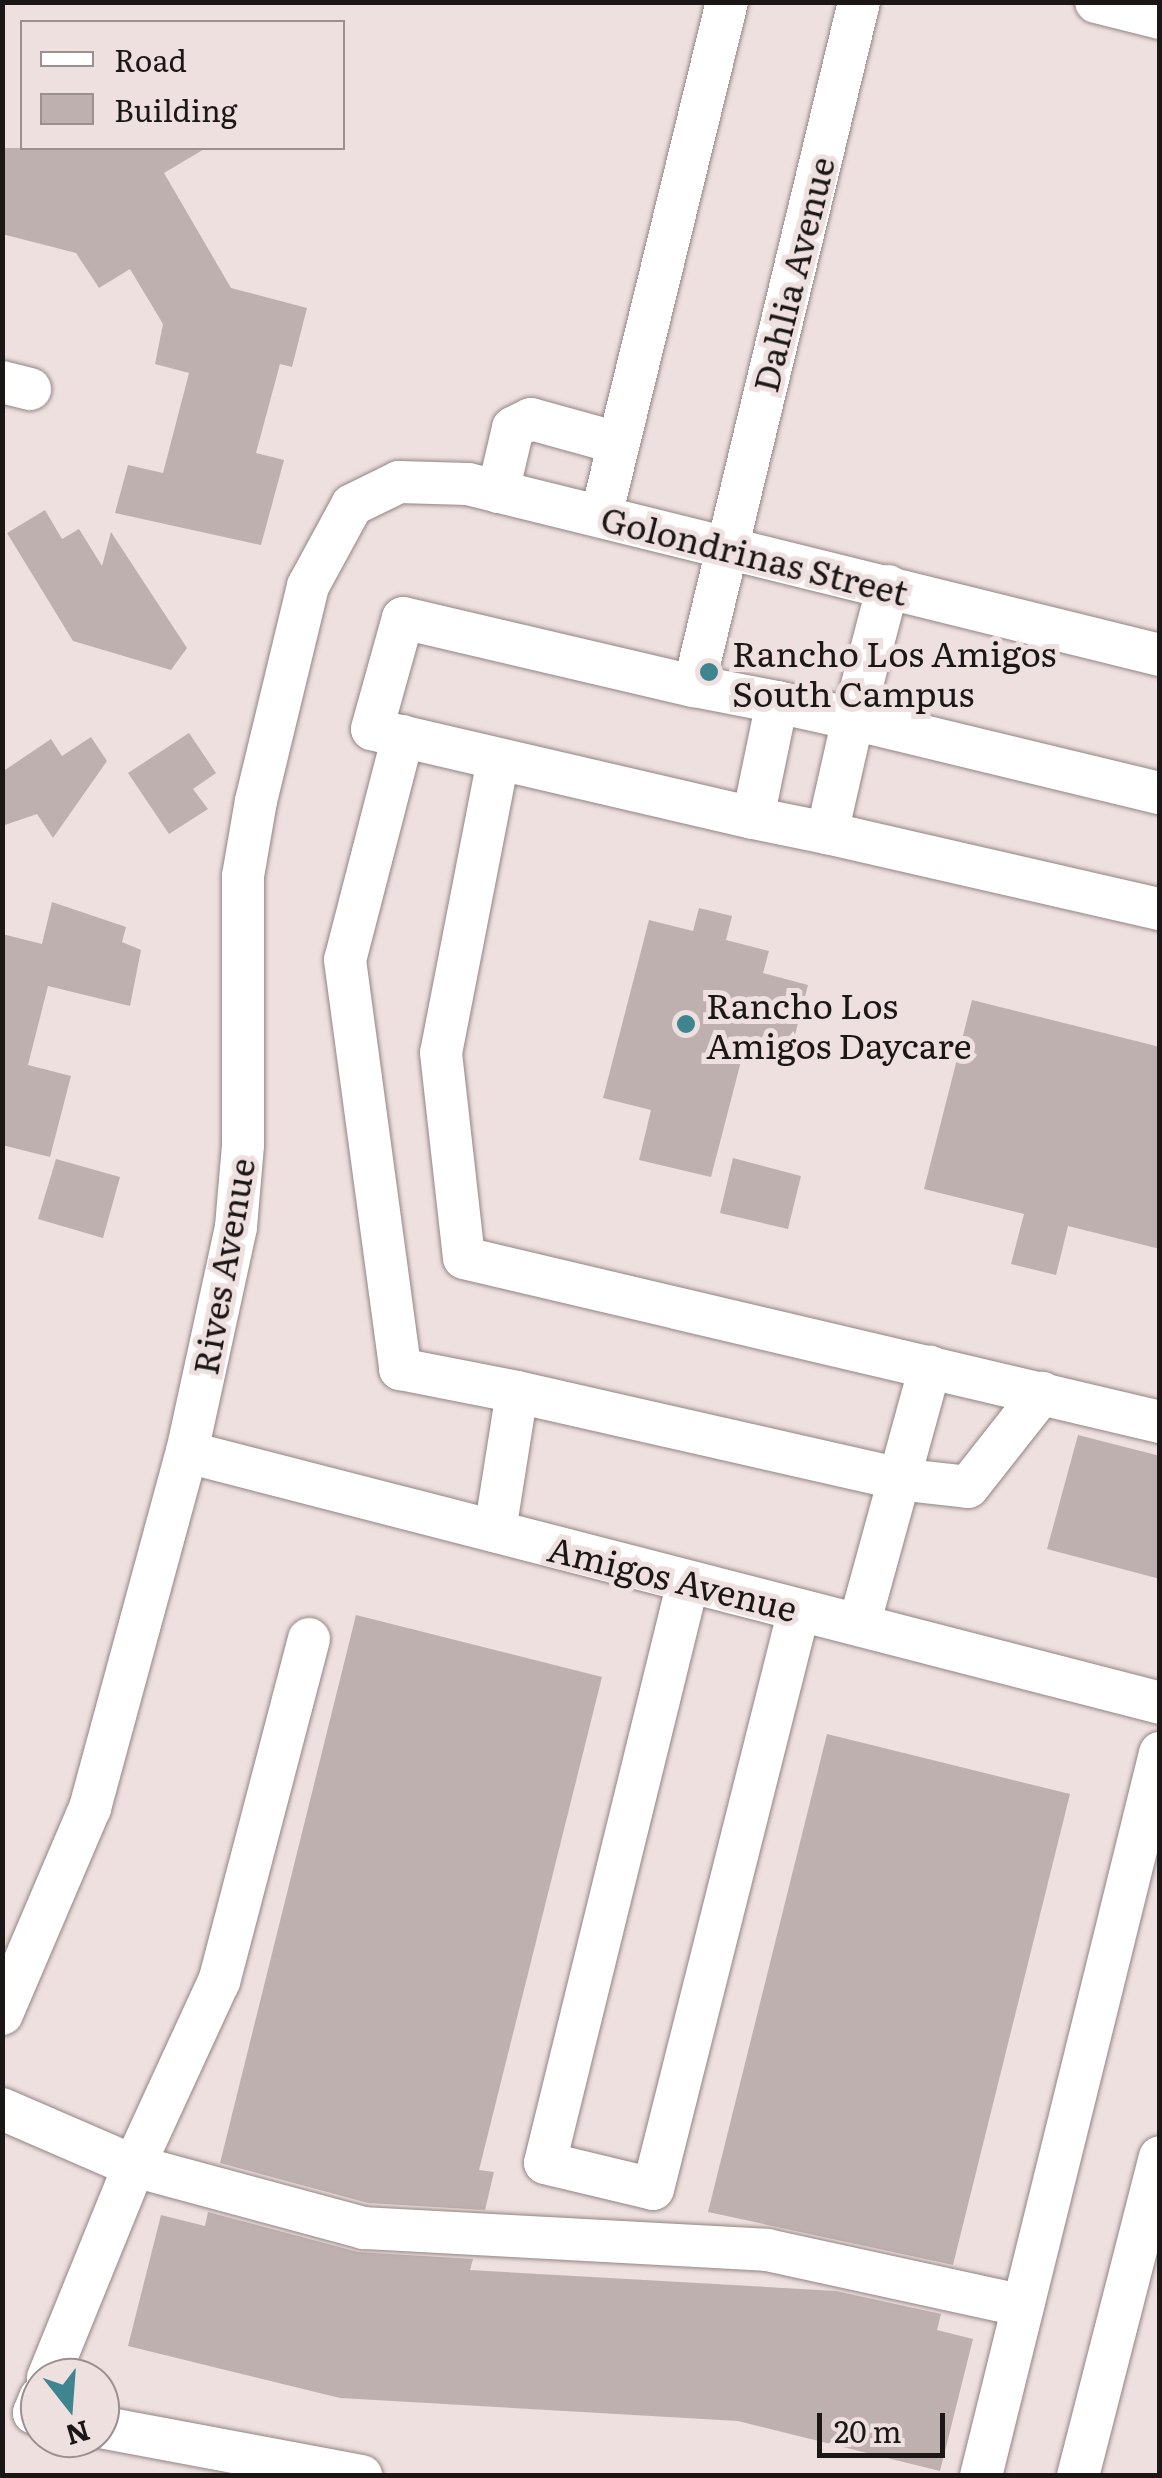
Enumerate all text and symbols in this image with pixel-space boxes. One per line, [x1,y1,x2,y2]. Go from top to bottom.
legend [20,20,345,150]
text: Road [114,37,187,81]
text: Building [114,87,238,131]
street label: Dahlia Avenue [742,152,842,396]
street label: Golondrinas Street [597,496,913,612]
place label: Rancho Los Amigos South Campus [732,631,1056,713]
marker: Rancho Los Amigos South Campus [696,659,722,685]
place label: Rancho Los Amigos Daycare [706,983,972,1065]
marker: Rancho Los Amigos Daycare [675,1013,697,1035]
street label: Rives Avenue [182,1154,262,1378]
street label: Amigos Avenue [544,1526,802,1628]
north arrow [20,2358,120,2458]
scale bar [822,2393,950,2455]
text: 20 m [834,2408,902,2452]
text: N [61,2411,96,2458]

